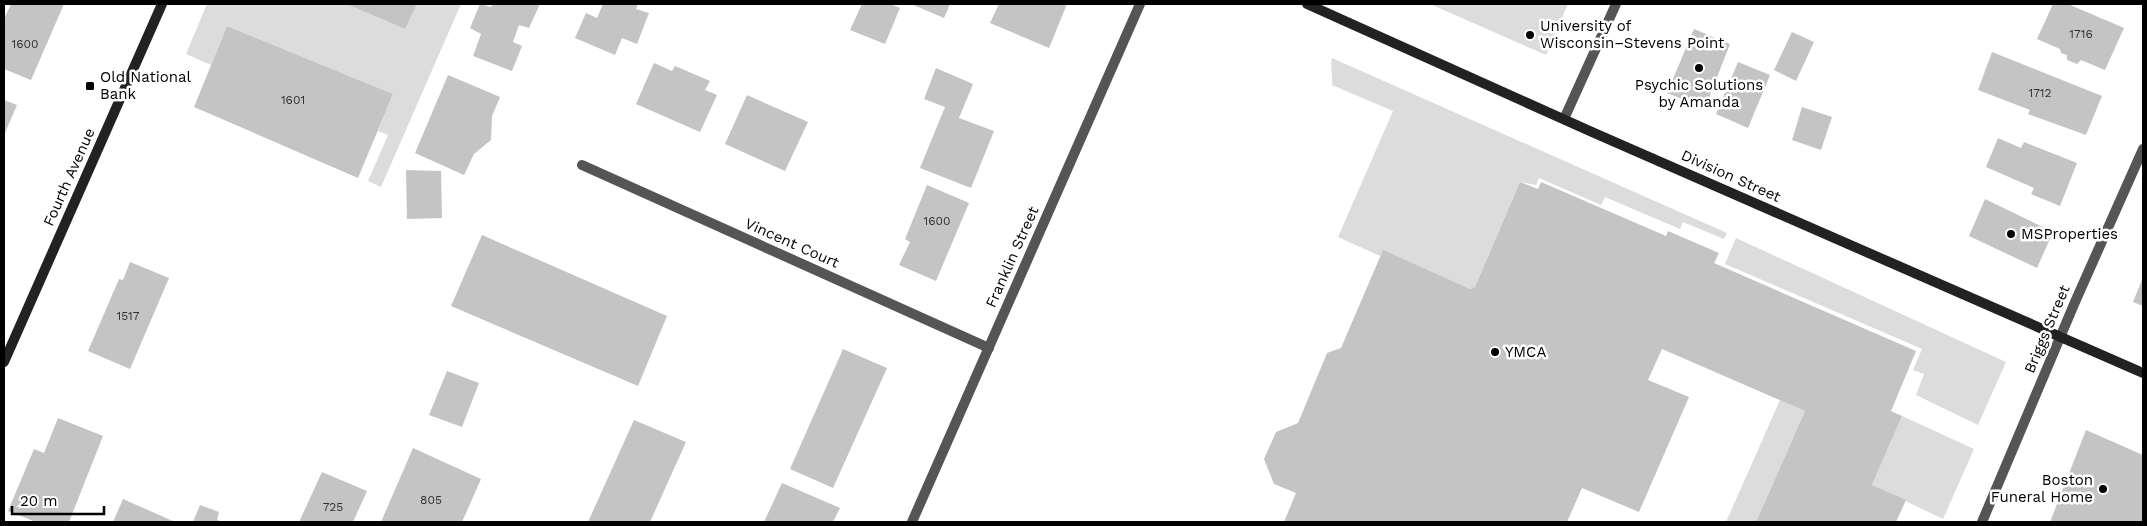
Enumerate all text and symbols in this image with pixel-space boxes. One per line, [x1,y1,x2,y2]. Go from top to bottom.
place label: University of Wisconsin–Stevens Point [1540,17,1725,52]
house number: 1716 [2069,27,2093,41]
marker: University of Wisconsin–Stevens Point [1524,29,1536,41]
house number: 1600 [12,37,38,51]
marker: Psychic Solutions by Amanda [1693,62,1705,74]
place label: Old National Bank [100,68,191,103]
place label: Psychic Solutions by Amanda [1635,76,1763,111]
marker: Old National Bank [84,80,96,92]
house number: 1712 [2028,86,2052,100]
house number: 1601 [281,93,305,107]
street label: Fourth Avenue [39,125,99,229]
street label: Division Street [1678,146,1784,206]
street label: Franklin Street [982,203,1043,310]
street label: Vincent Court [742,214,843,272]
house number: 1600 [924,214,950,228]
place label: MSProperties [2021,225,2118,243]
marker: MSProperties [2005,228,2017,240]
street label: Briggs Street [2020,282,2074,376]
house number: 1517 [116,309,140,323]
place label: YMCA [1505,343,1546,361]
marker: YMCA [1489,346,1501,358]
place label: Boston Funeral Home [1991,471,2093,506]
marker: Boston Funeral Home [2097,483,2109,495]
scale bar [12,484,105,516]
text: 20 m [20,492,58,510]
house number: 805 [420,493,442,507]
house number: 725 [323,500,343,514]

